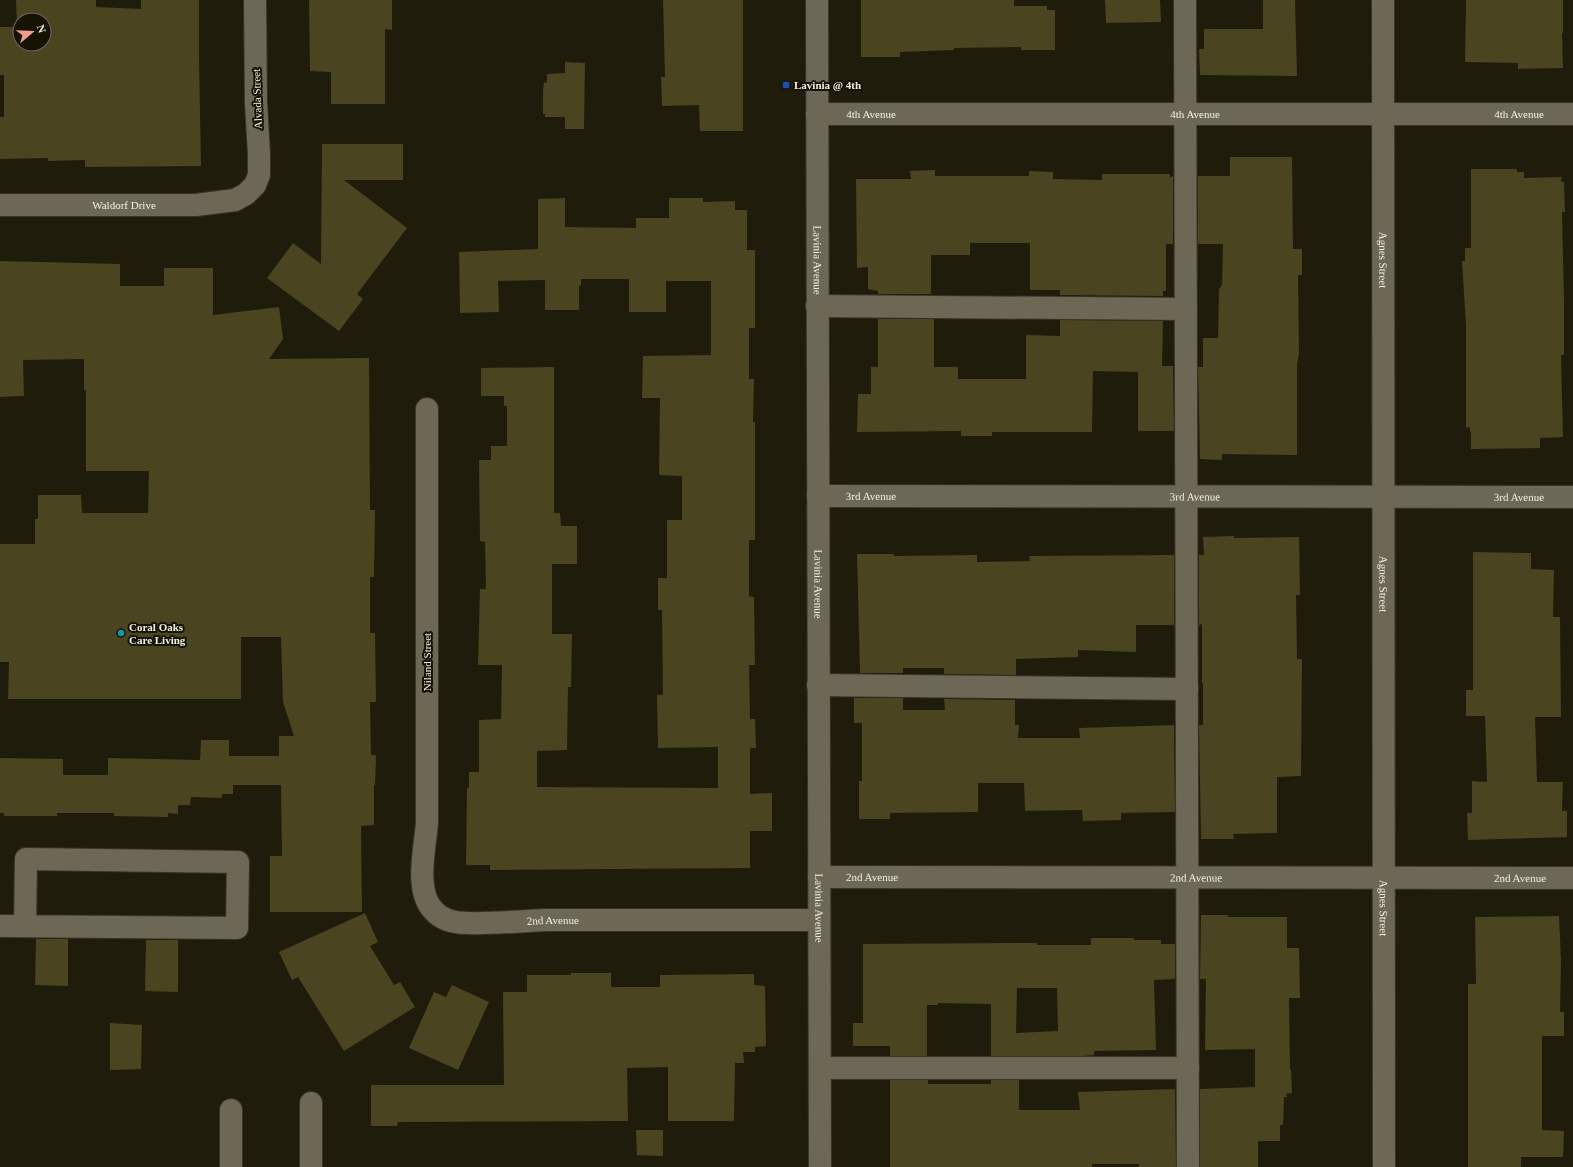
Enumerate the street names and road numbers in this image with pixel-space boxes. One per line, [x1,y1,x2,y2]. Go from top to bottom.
street label: Alvada Street [250,69,264,129]
street label: 4th Avenue [846,108,896,120]
street label: 4th Avenue [1170,108,1220,120]
street label: 4th Avenue [1494,108,1544,120]
street label: Waldorf Drive [92,199,156,211]
street label: Lavinia Avenue [812,225,824,295]
street label: Agnes Street [1377,232,1389,288]
street label: 3rd Avenue [846,490,896,502]
street label: 3rd Avenue [1170,490,1220,503]
street label: 3rd Avenue [1494,491,1544,503]
street label: Lavinia Avenue [812,549,825,619]
street label: Agnes Street [1377,556,1390,612]
street label: Niland Street [421,633,433,691]
street label: 2nd Avenue [846,871,898,883]
street label: 2nd Avenue [1170,871,1222,884]
street label: 2nd Avenue [1494,872,1546,884]
street label: Lavinia Avenue [813,873,825,943]
street label: Agnes Street [1378,880,1390,936]
street label: 2nd Avenue [526,914,579,927]

